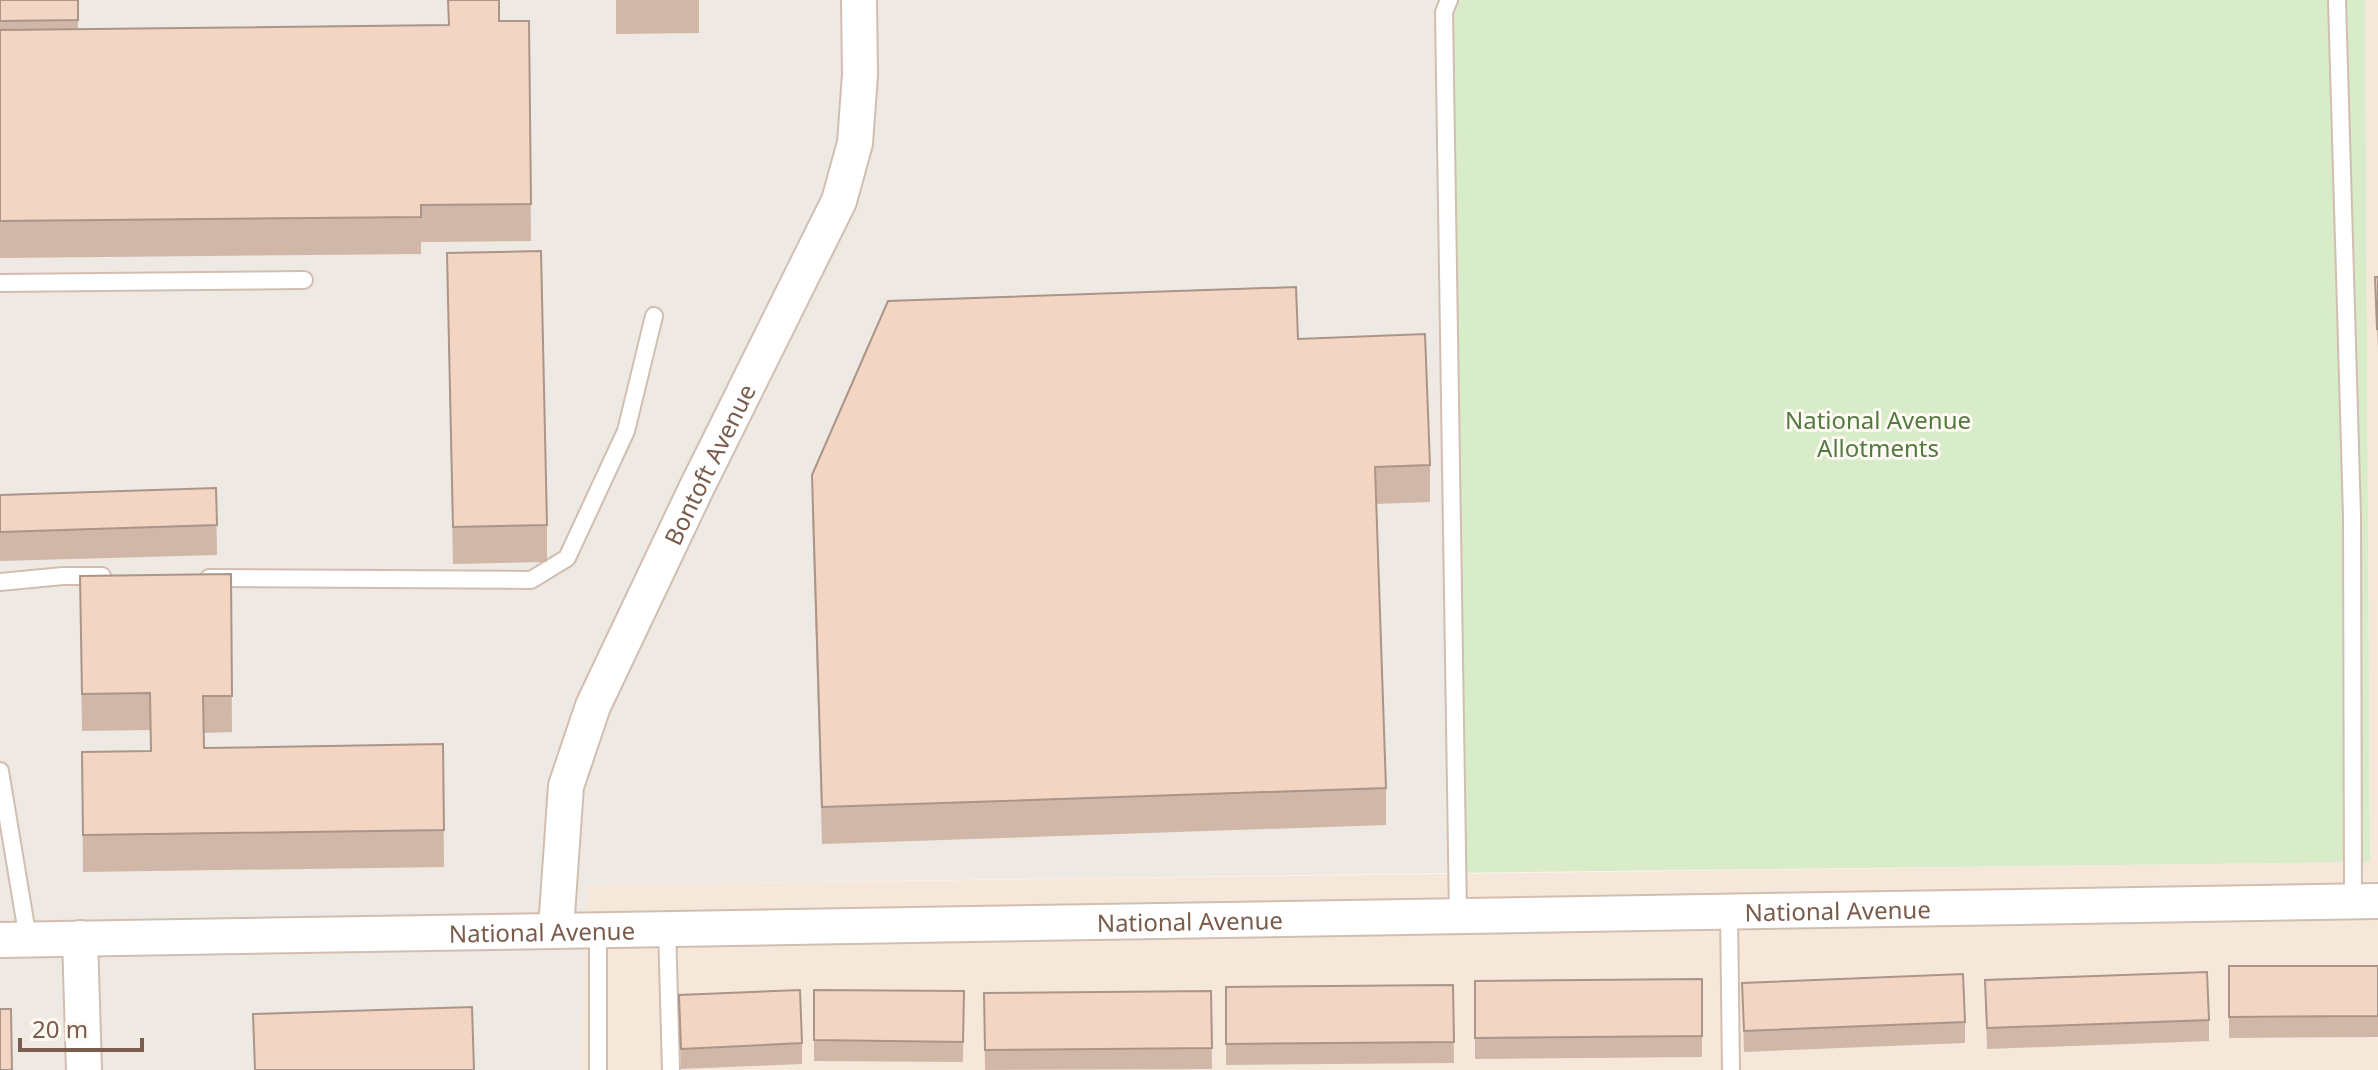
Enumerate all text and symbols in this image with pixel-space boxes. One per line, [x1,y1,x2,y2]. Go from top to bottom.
street label: Bontoft Avenue [655,378,762,550]
park label: National Avenue Allotments [1785,403,1971,464]
street label: National Avenue [1744,892,1931,928]
street label: National Avenue [1096,902,1283,939]
street label: National Avenue [449,913,635,949]
scale bar [20,1002,142,1052]
text: 20 m [32,1012,88,1045]

